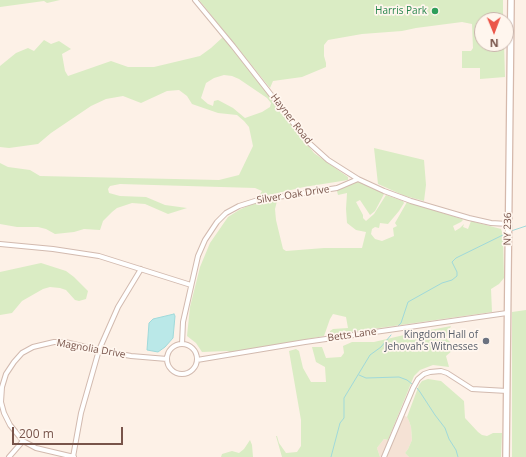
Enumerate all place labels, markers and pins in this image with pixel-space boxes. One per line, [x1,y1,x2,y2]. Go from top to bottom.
place label: Harris Park [375,5,427,17]
marker: Harris Park [430,6,440,16]
place label: Kingdom Hall of Jehovah’s Witnesses [385,329,478,352]
marker: Kingdom Hall of Jehovah’s Witnesses [481,336,491,346]

